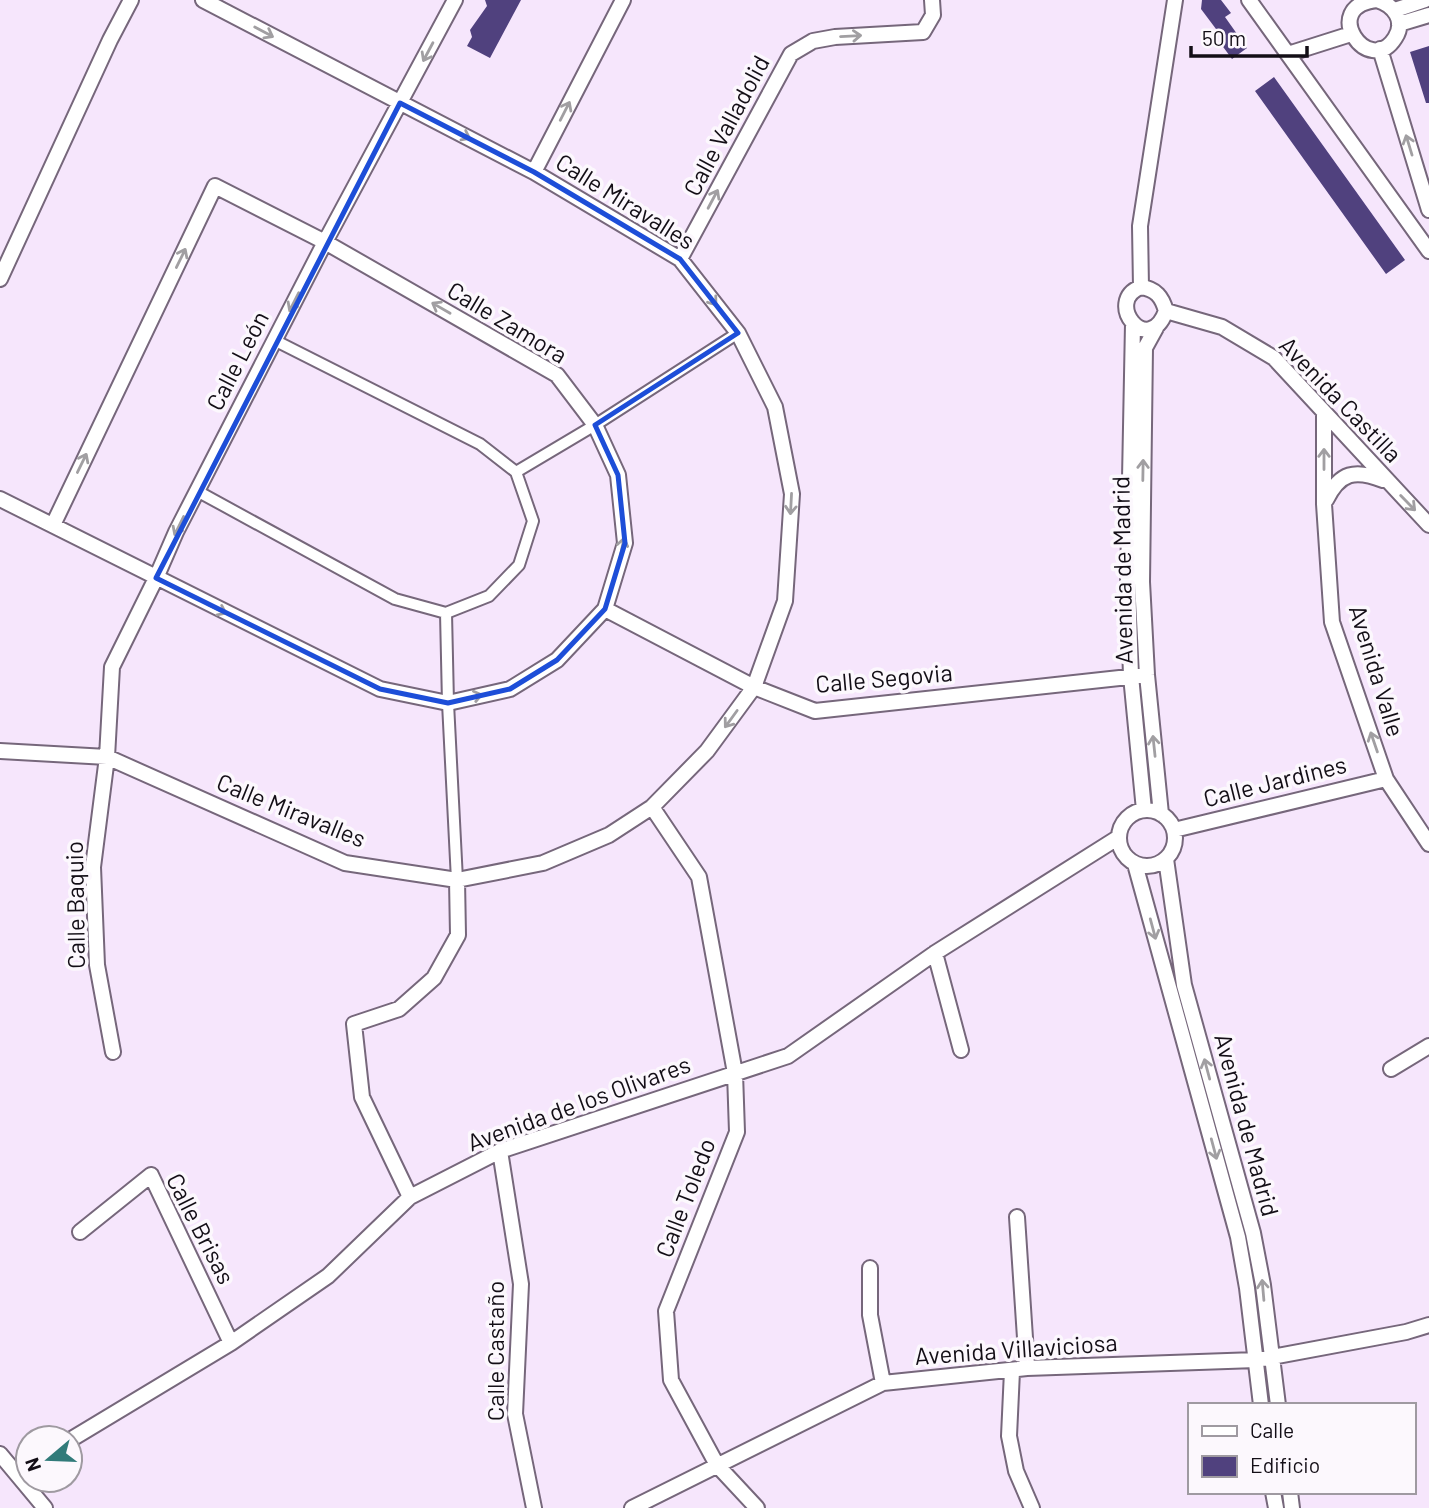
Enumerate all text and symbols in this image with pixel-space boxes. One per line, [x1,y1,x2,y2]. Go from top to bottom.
scale bar [1191,14,1306,58]
one-way arrow [253,25,274,39]
text: 50 m [1202,25,1246,50]
one-way arrow [839,29,862,42]
one-way arrow [420,41,434,61]
street label: Calle Valladolid [677,50,775,200]
one-way arrow [559,101,572,122]
one-way arrow [450,128,471,142]
one-way arrow [1402,134,1415,156]
street label: Calle Miravalles [551,147,700,255]
one-way arrow [706,189,720,209]
one-way arrow [174,248,188,269]
street label: Calle Zamora [443,275,573,369]
one-way arrow [703,287,718,305]
one-way arrow [287,291,300,312]
one-way arrow [431,301,451,315]
street label: Calle León [199,306,274,415]
street label: Avenida Castilla [1274,330,1408,468]
one-way arrow [1317,447,1331,470]
one-way arrow [76,453,89,474]
one-way arrow [1137,459,1150,482]
street label: Avenida de Madrid [1105,476,1138,664]
one-way arrow [785,493,798,516]
one-way arrow [1400,494,1417,511]
one-way arrow [171,515,185,536]
one-way arrow [616,537,630,560]
street label: Avenida Valle [1344,601,1411,740]
one-way arrow [206,602,227,616]
street label: Calle Segovia [814,657,954,698]
one-way arrow [461,690,483,703]
one-way arrow [723,709,738,728]
one-way arrow [1367,731,1380,753]
one-way arrow [1148,735,1161,758]
street label: Calle Jardines [1200,749,1349,812]
street label: Calle Miravalles [213,767,370,853]
street label: Calle Baquio [59,841,90,969]
one-way arrow [1148,918,1161,940]
street label: Avenida de Madrid [1209,1030,1286,1219]
street label: Avenida de los Olivares [463,1049,694,1156]
one-way arrow [1200,1059,1213,1081]
street label: Calle Toledo [649,1134,721,1261]
one-way arrow [1208,1138,1221,1160]
street label: Calle Brisas [161,1168,242,1289]
one-way arrow [1256,1279,1269,1301]
street label: Calle Castaño [480,1281,509,1421]
street label: Avenida Villaviciosa [913,1327,1118,1370]
legend [1188,1403,1415,1494]
text: Calle [1250,1417,1294,1442]
north arrow [14,1424,84,1494]
text: Edificio [1250,1452,1320,1477]
text: N [20,1455,45,1474]

